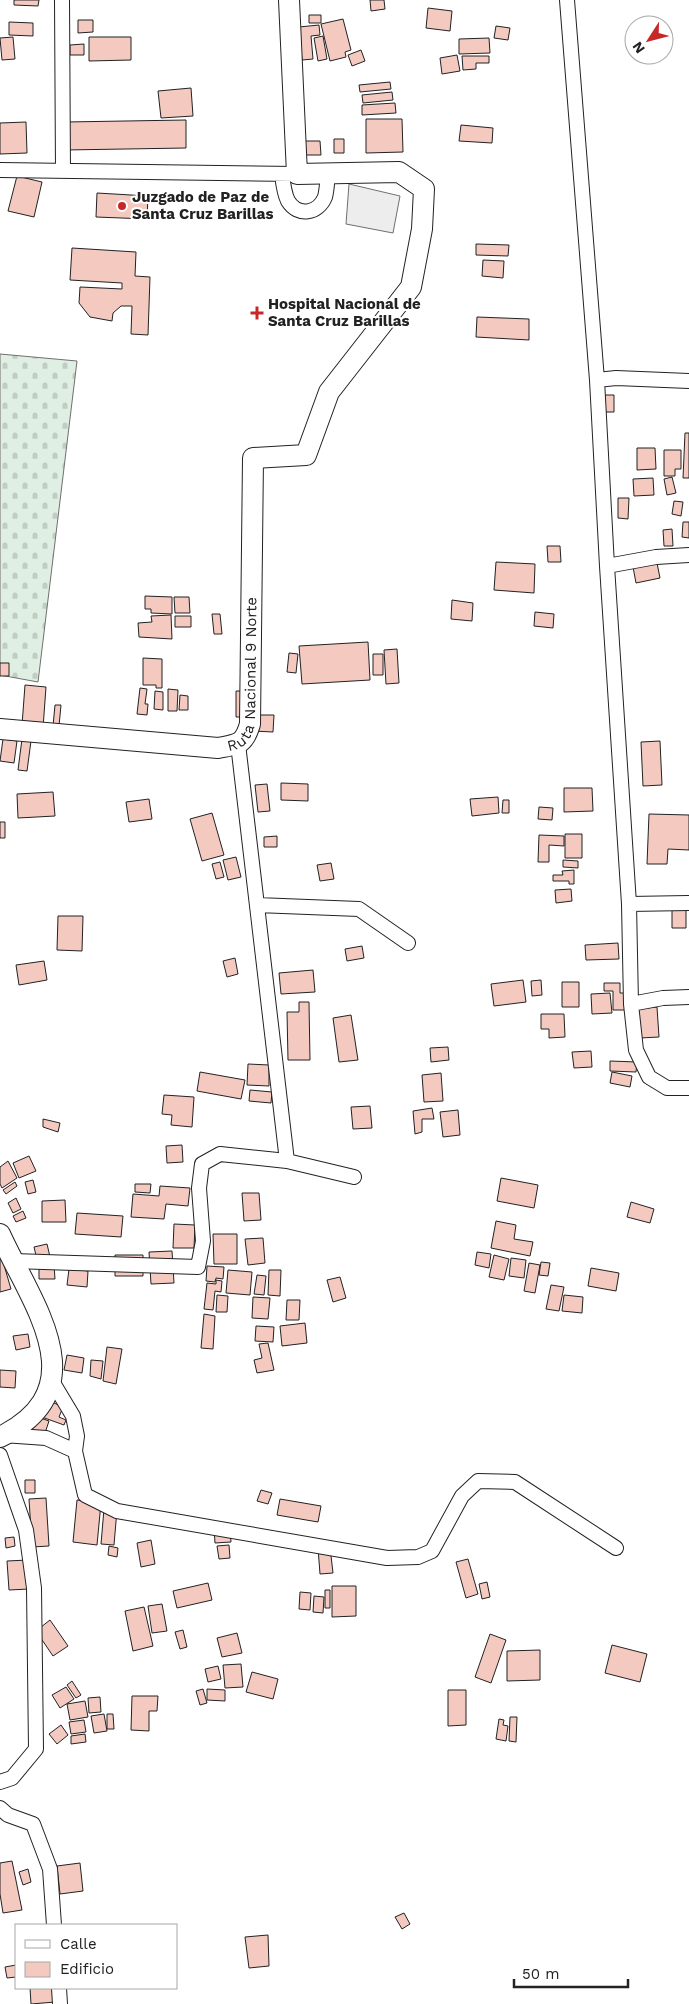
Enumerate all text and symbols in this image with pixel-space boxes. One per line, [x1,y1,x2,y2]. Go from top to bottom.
north arrow [624,15,674,65]
text: N [629,39,648,57]
place label: Juzgado de Paz de Santa Cruz Barillas [132,188,273,223]
marker: Juzgado de Paz de Santa Cruz Barillas [116,200,128,212]
place label: Hospital Nacional de Santa Cruz Barillas [268,295,421,330]
marker: Hospital Nacional de Santa Cruz Barillas [250,306,264,320]
street label: Ruta Nacional 9 Norte [225,597,260,755]
legend [15,1924,178,1989]
text: Calle [60,1935,97,1953]
scale bar [514,1956,628,1988]
text: Edificio [60,1960,114,1978]
text: 50 m [522,1965,559,1983]

